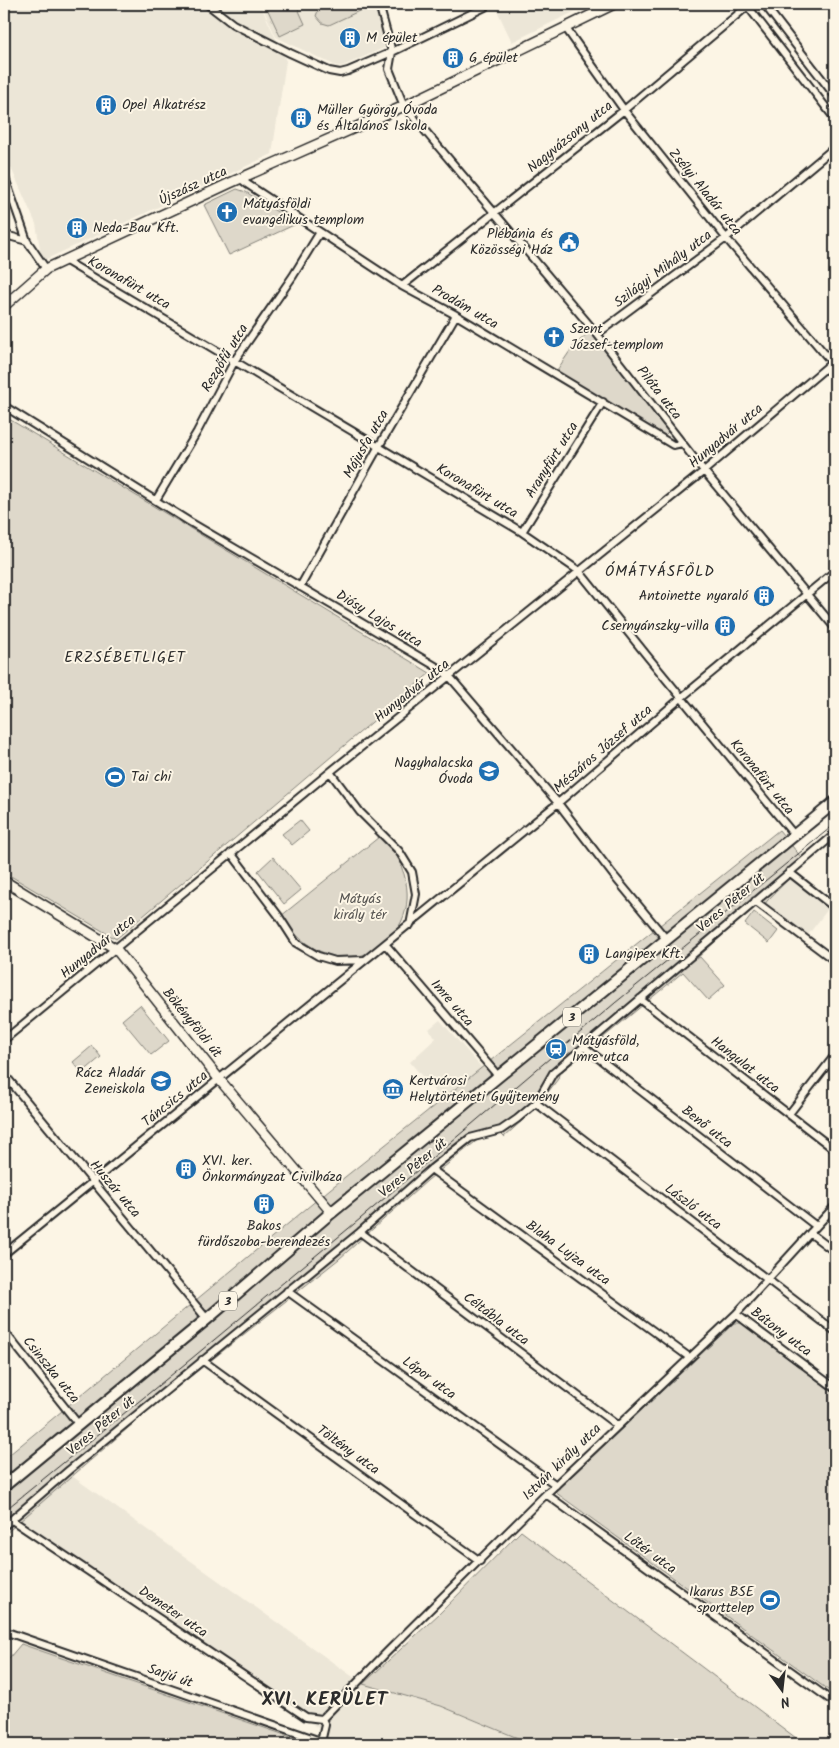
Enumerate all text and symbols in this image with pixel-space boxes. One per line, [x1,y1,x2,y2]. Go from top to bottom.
building icon: M épület [338,26,362,50]
place label: M épület [366,27,418,49]
building icon: G épület [441,46,465,70]
place label: G épület [469,47,518,69]
building icon: Opel Alkatrész [94,93,118,117]
place label: Opel Alkatrész [122,94,206,116]
street label: Nagyvázsony utca [522,95,618,179]
place label: Müller György Óvoda és Általános Iskola [317,99,437,137]
building icon: Müller György Óvoda és Általános Iskola [289,106,313,130]
street label: Zsélyi Aladár utca [663,143,747,241]
street label: Újszász utca [155,161,231,211]
place label: Mátyásföldi evangélikus templom [243,193,364,231]
church icon: Mátyásföldi evangélikus templom [215,200,239,224]
building icon: Neda-Bau Kft. [65,216,89,240]
place label: Neda-Bau Kft. [93,217,179,239]
place label: Plébánia és Közösségi Ház [470,223,553,261]
street label: Szilágyi Mihály utca [609,225,717,313]
public building icon: Plébánia és Közösségi Ház [557,230,581,254]
street label: Koronafürt utca [84,250,174,316]
street label: Prodám utca [428,279,502,335]
place label: Szent József-templom [570,318,663,356]
street label: Rezgőfű utca [196,320,254,396]
church icon: Szent József-templom [542,325,566,349]
street label: Pilóta utca [631,361,687,425]
street label: Hunyadvár utca [684,398,768,474]
street label: Májusfa utca [337,405,395,483]
street label: Aranyfürt utca [520,418,584,502]
street label: Koronafürt utca [432,458,522,524]
district label: ÓMÁTYÁSFÖLD [605,560,715,584]
street label: Diósy Lajos utca [332,584,426,654]
building icon: Antoinette nyaraló [752,584,776,608]
place label: Antoinette nyaraló [639,585,749,607]
building icon: Csernyánszky-villa [713,614,737,638]
place label: Csernyánszky-villa [601,615,709,637]
district label: ERZSÉBETLIGET [64,646,187,670]
street label: Hunyadvár utca [370,654,454,728]
street label: Mészáros József utca [548,699,658,799]
street label: Koronafürt utca [724,734,800,820]
place label: Nagyhalacska Óvoda [394,752,473,790]
school or university icon: Nagyhalacska Óvoda [477,759,501,783]
sports icon: Tai chi [103,765,127,789]
place label: Tai chi [131,766,172,788]
street label: Veres Péter út [692,867,771,938]
park label: Mátyás király tér [334,888,388,926]
street label: Hunyadvár utca [56,910,140,984]
building icon: Langipex Kft. [577,942,601,966]
place label: Langipex Kft. [605,943,684,965]
street label: Imre utca [425,974,479,1032]
street label: Bökényföldi út [157,983,228,1063]
road number: 3 [563,1008,581,1026]
place label: Mátyásföld, Imre utca [572,1030,639,1068]
street label: Hangulat utca [706,1031,784,1099]
station icon: Mátyásföld, Imre utca [544,1037,568,1061]
place label: Rácz Aladár Zeneiskola [75,1062,146,1100]
street label: Táncsics utca [137,1065,213,1133]
school or university icon: Rácz Aladár Zeneiskola [149,1069,173,1093]
place label: Kertvárosi Helytörténeti Gyűjtemény [409,1070,560,1108]
museum icon: Kertvárosi Helytörténeti Gyűjtemény [381,1077,405,1101]
street label: Benő utca [677,1100,737,1154]
street label: Veres Péter út [374,1132,453,1203]
place label: XVI. ker. Önkormányzat Civilháza [202,1150,342,1188]
street label: Huszár utca [84,1155,146,1223]
building icon: XVI. ker. Önkormányzat Civilháza [174,1157,198,1181]
street label: László utca [660,1178,726,1236]
building icon: Bakos fürdőszoba-berendezés [252,1192,276,1216]
place label: Bakos fürdőszoba-berendezés [198,1215,330,1253]
street label: Blaha Lujza utca [521,1215,615,1291]
street label: Céltábla utca [458,1287,534,1351]
road number: 3 [219,1292,237,1310]
street label: Bátony utca [746,1302,816,1362]
street label: Csinszka utca [17,1332,85,1408]
street label: Lőpor utca [397,1351,461,1405]
street label: Veres Péter út [62,1390,141,1461]
street label: István király utca [517,1418,607,1506]
street label: Töltény utca [312,1420,384,1480]
street label: Lőtér utca [619,1526,681,1580]
street label: Demeter utca [134,1581,212,1643]
place label: Ikarus BSE sporttelep [689,1581,755,1619]
sports icon: Ikarus BSE sporttelep [758,1588,782,1612]
street label: Sarjú út [144,1658,196,1694]
north arrow [756,1666,806,1716]
district label: XVI. KERÜLET [261,1685,389,1715]
text: N [778,1690,792,1713]

